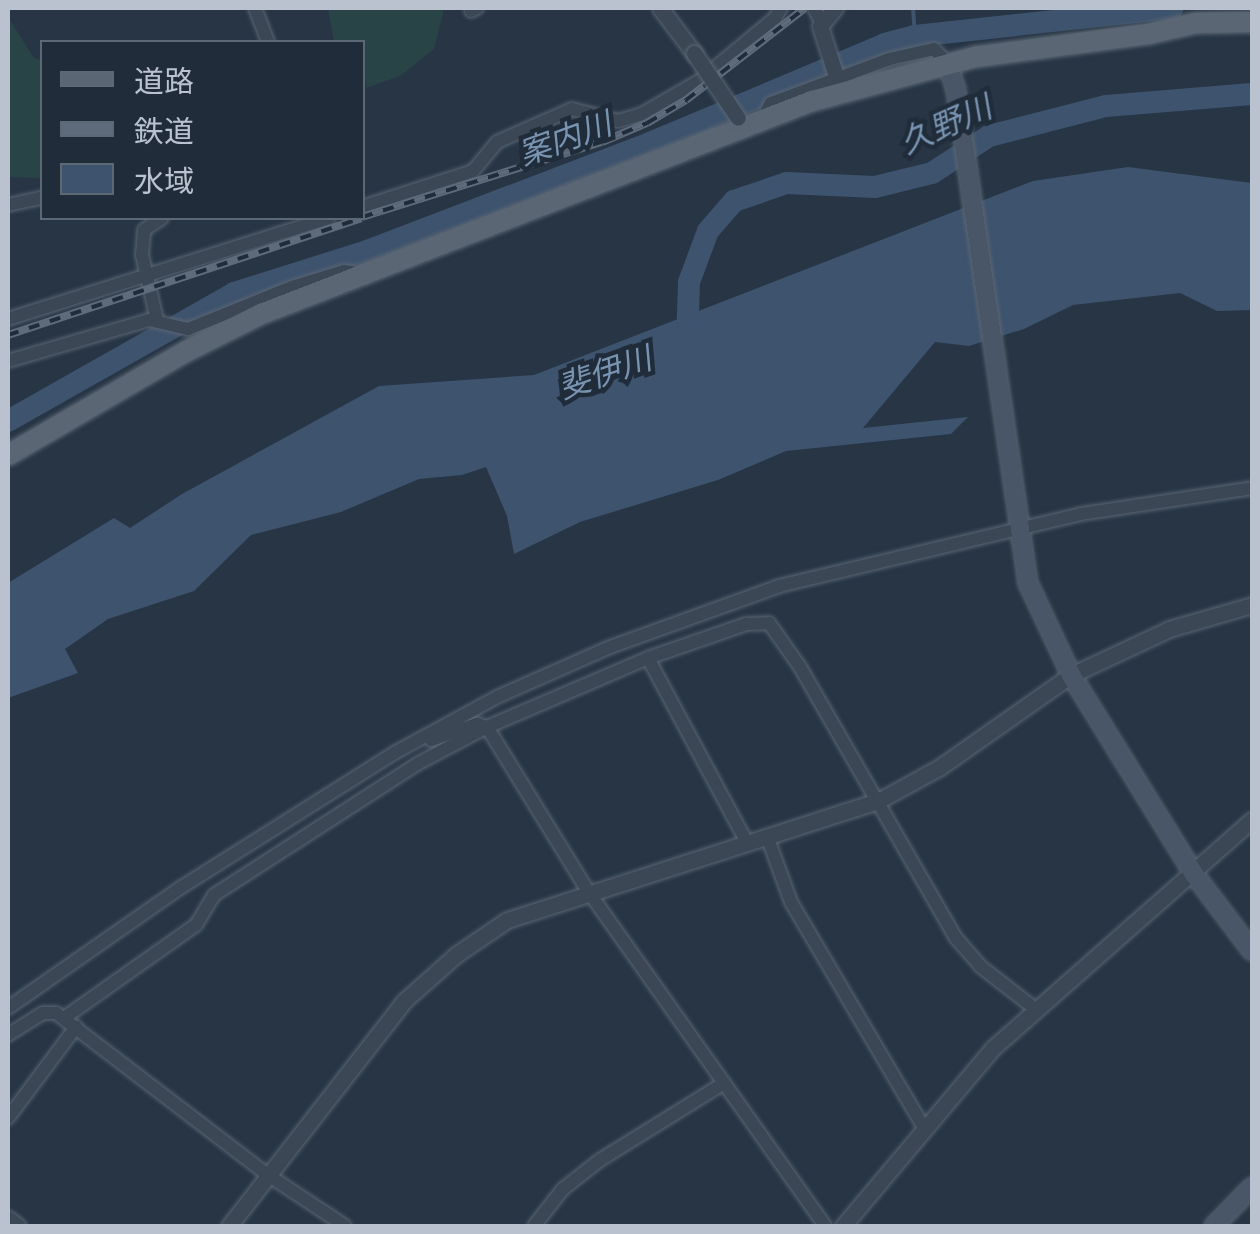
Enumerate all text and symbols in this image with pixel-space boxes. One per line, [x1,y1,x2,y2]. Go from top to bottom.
legend [40,40,365,220]
text: 道路 [134,65,194,98]
water label: 久野川 [894,88,998,162]
water label: 案内川 [513,105,617,173]
text: 鉄道 [134,115,194,148]
text: 水域 [134,165,194,198]
water label: 斐伊川 [553,339,657,407]

